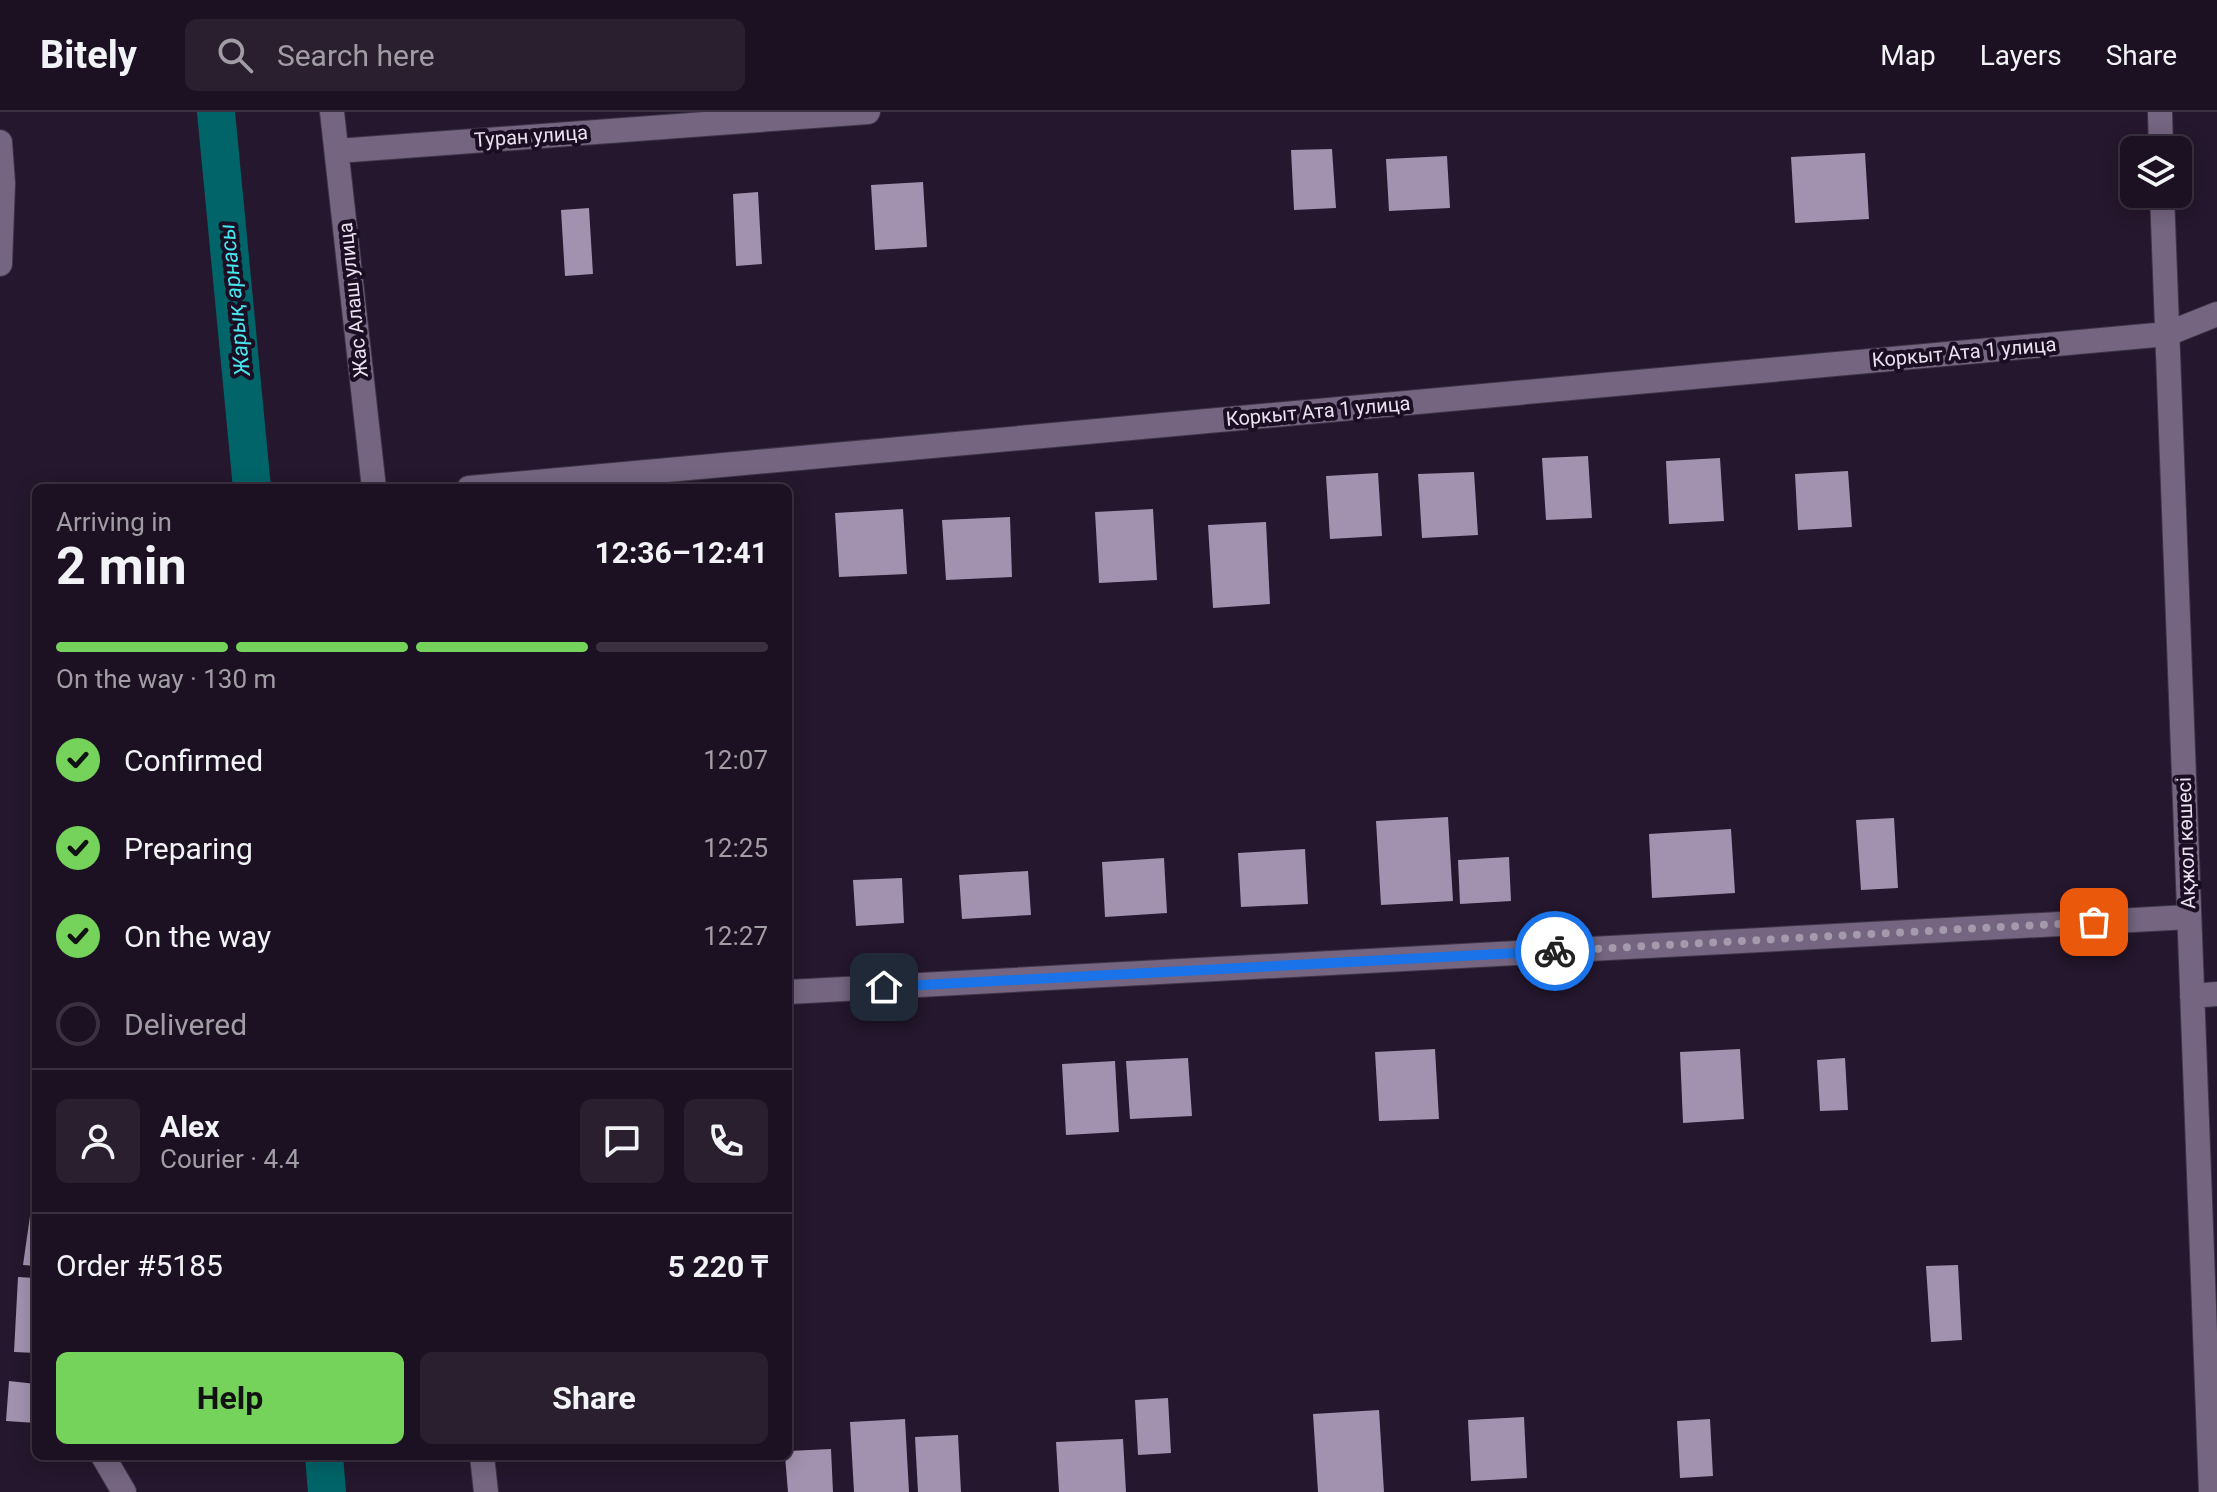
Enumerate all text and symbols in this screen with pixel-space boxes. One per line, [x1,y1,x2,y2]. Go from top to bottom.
search box [185,19,745,91]
text: Bitely [40,33,137,77]
icon: search [213,33,257,77]
text: Search here [277,38,435,73]
text: Map [1880,39,1936,72]
text: Layers [1980,39,2062,72]
text: Share [2106,39,2177,72]
street label: Туран улица [473,120,589,152]
map controls [2120,136,2192,208]
button: layers [2120,136,2192,208]
street label: Жас Алаш улица [333,221,373,379]
water label: Жарық арнасы [214,223,255,378]
street label: Коркыт Ата 1 улица [1871,332,2057,372]
street label: Коркыт Ата 1 улица [1225,391,1411,431]
text: Arriving in [56,507,172,537]
text: 12:36–12:41 [594,535,768,570]
text: 2 min [56,536,187,597]
text: On the way · 130 m [56,664,276,694]
icon: check [56,738,100,782]
text: Confirmed [124,743,263,778]
text: 12:07 [703,745,768,775]
street label: Ақжол көшесі [2172,777,2200,909]
icon: check [56,826,100,870]
text: Preparing [124,831,253,866]
text: 12:25 [703,833,768,863]
pin [2060,888,2128,956]
icon: bag [2072,900,2116,944]
courier [1515,911,1595,991]
icon: check [56,914,100,958]
text: On the way [124,919,271,954]
text: 12:27 [703,921,768,951]
icon: bike [1533,929,1577,973]
pin [850,953,918,1021]
icon: home [862,965,906,1009]
text: Delivered [124,1007,247,1042]
button: person [56,1099,140,1183]
button: chat [580,1099,664,1183]
button: phone [684,1099,768,1183]
text: Alex [160,1109,220,1144]
text: Courier · 4.4 [160,1144,300,1174]
text: Order #5185 [56,1248,223,1283]
text: 5 220 ₸ [668,1249,768,1284]
button: Help [56,1352,404,1444]
button: Share [420,1352,768,1444]

